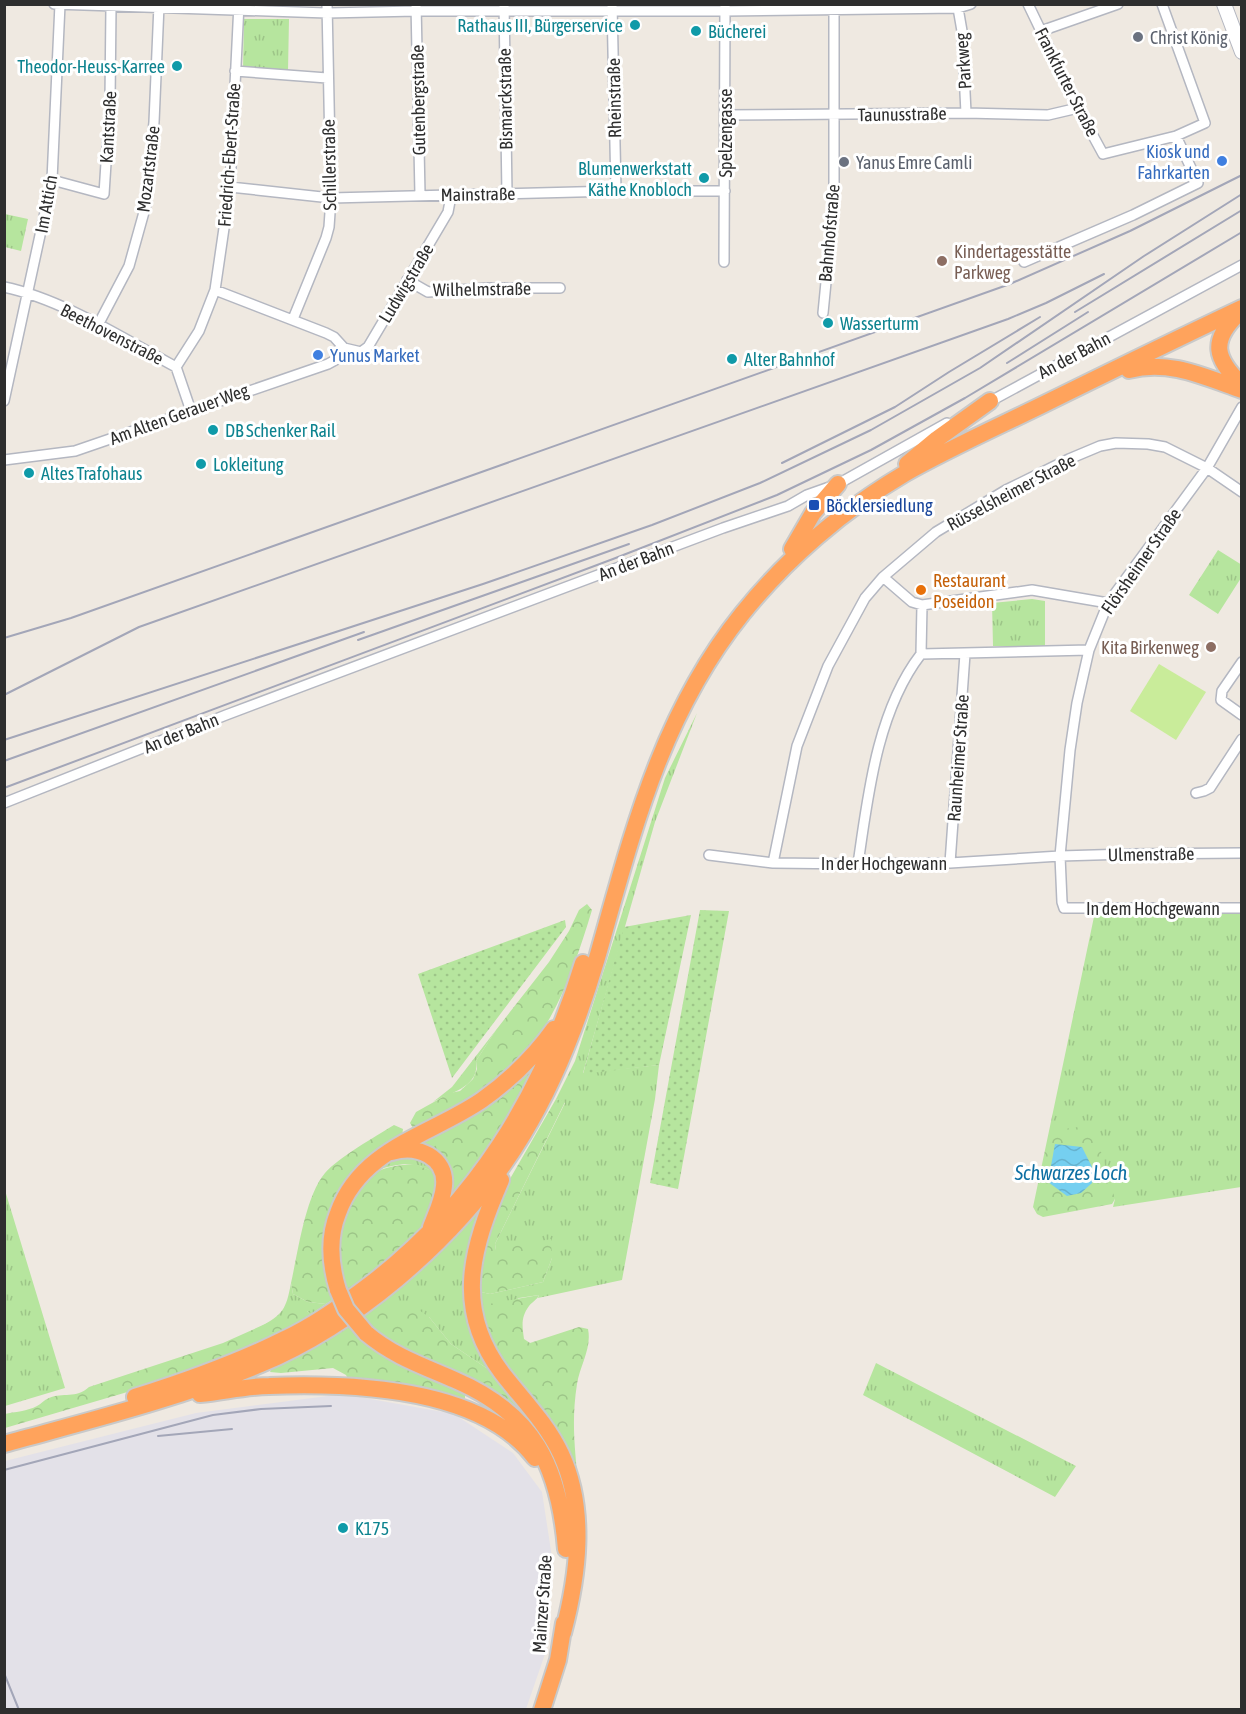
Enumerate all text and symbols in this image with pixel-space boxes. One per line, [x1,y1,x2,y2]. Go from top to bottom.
place label: Rathaus III, Bürgerservice [457,15,623,36]
marker: Rathaus III, Bürgerservice [628,18,642,32]
place label: Bücherei [708,21,766,42]
marker: Bücherei [689,24,703,38]
street label: Frankfurter Straße [1031,24,1103,140]
place label: Christ König [1150,27,1228,48]
marker: Christ König [1131,30,1145,44]
street label: Parkweg [951,32,975,90]
street label: Gutenbergstraße [407,44,429,156]
street label: Bismarckstraße [494,48,516,150]
place label: Theodor-Heuss-Karree [17,56,165,77]
street label: Rheinstraße [603,58,625,138]
marker: Theodor-Heuss-Karree [170,59,184,73]
street label: Friedrich-Ebert-Straße [213,82,245,228]
street label: Spelzengasse [715,89,736,177]
street label: Kantstraße [96,90,120,164]
street label: Taunusstraße [857,103,947,125]
street label: Schillerstraße [318,119,340,211]
street label: Mozartstraße [132,125,164,213]
place label: Kiosk und Fahrkarten [1137,141,1210,183]
place label: Yanus Emre Camli [856,152,972,173]
marker: Kiosk und Fahrkarten [1215,154,1229,168]
marker: Yanus Emre Camli [837,155,851,169]
place label: Blumenwerkstatt Käthe Knobloch [578,158,692,200]
marker: Blumenwerkstatt Käthe Knobloch [697,171,711,185]
street label: Im Attich [31,173,61,235]
street label: Mainstraße [440,183,516,205]
street label: Bahnhofstraße [814,183,844,283]
street label: Ludwigstraße [374,240,438,326]
place label: Kindertagesstätte Parkweg [954,241,1071,283]
marker: Kindertagesstätte Parkweg [935,254,949,268]
street label: Wilhelmstraße [433,278,531,300]
street label: Beethovenstraße [57,299,167,369]
place label: Wasserturm [840,313,919,334]
marker: Wasserturm [821,316,835,330]
street label: An der Bahn [1034,327,1114,383]
place label: Yunus Market [330,345,420,366]
marker: Yunus Market [311,348,325,362]
place label: Alter Bahnhof [744,349,835,370]
marker: Alter Bahnhof [725,352,739,366]
street label: Am Alten Gerauer Weg [107,379,252,449]
place label: DB Schenker Rail [225,420,336,441]
marker: DB Schenker Rail [206,423,220,437]
street label: Rüsselsheimer Straße [943,449,1079,535]
place label: Lokleitung [213,454,284,475]
marker: Lokleitung [194,457,208,471]
place label: Altes Trafohaus [41,463,142,484]
marker: Altes Trafohaus [22,466,36,480]
place label: Böcklersiedlung [826,495,933,516]
marker: Böcklersiedlung [807,498,821,512]
street label: Flörsheimer Straße [1097,504,1185,618]
street label: An der Bahn [595,537,677,585]
place label: Restaurant Poseidon [933,570,1006,612]
marker: Restaurant Poseidon [914,583,928,597]
place label: Kita Birkenweg [1101,637,1199,658]
marker: Kita Birkenweg [1204,640,1218,654]
street label: Raunheimer Straße [943,694,973,822]
street label: An der Bahn [141,708,221,758]
street label: Ulmenstraße [1107,843,1195,865]
street label: In der Hochgewann [821,853,947,874]
street label: In dem Hochgewann [1086,898,1220,919]
water label: Schwarzes Loch [1014,1161,1128,1184]
place label: K175 [355,1518,389,1539]
marker: K175 [336,1521,350,1535]
street label: Mainzer Straße [528,1554,556,1654]

